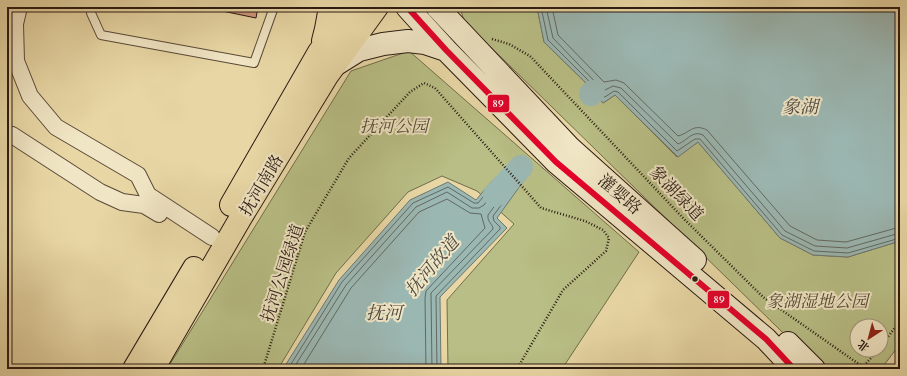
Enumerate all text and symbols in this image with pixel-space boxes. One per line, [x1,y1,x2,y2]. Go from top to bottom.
line badge: 89 [487,94,510,113]
water label: 象湖 [782,95,821,120]
text: 89 [492,96,504,111]
park label: 抚河公园 [360,115,431,138]
street label: 抚河南路 [234,150,289,220]
street label: 象湖绿道 [645,161,709,226]
street label: 灌婴路 [593,169,646,220]
street label: 抚河公园绿道 [256,221,309,325]
water label: 抚河故道 [400,228,467,302]
unlabelled marker [690,274,700,284]
line badge: 89 [707,290,730,309]
park label: 象湖湿地公园 [766,290,871,313]
text: 89 [713,292,725,307]
water label: 抚河 [366,301,405,326]
north arrow [849,318,889,358]
text: 北 [855,336,872,355]

